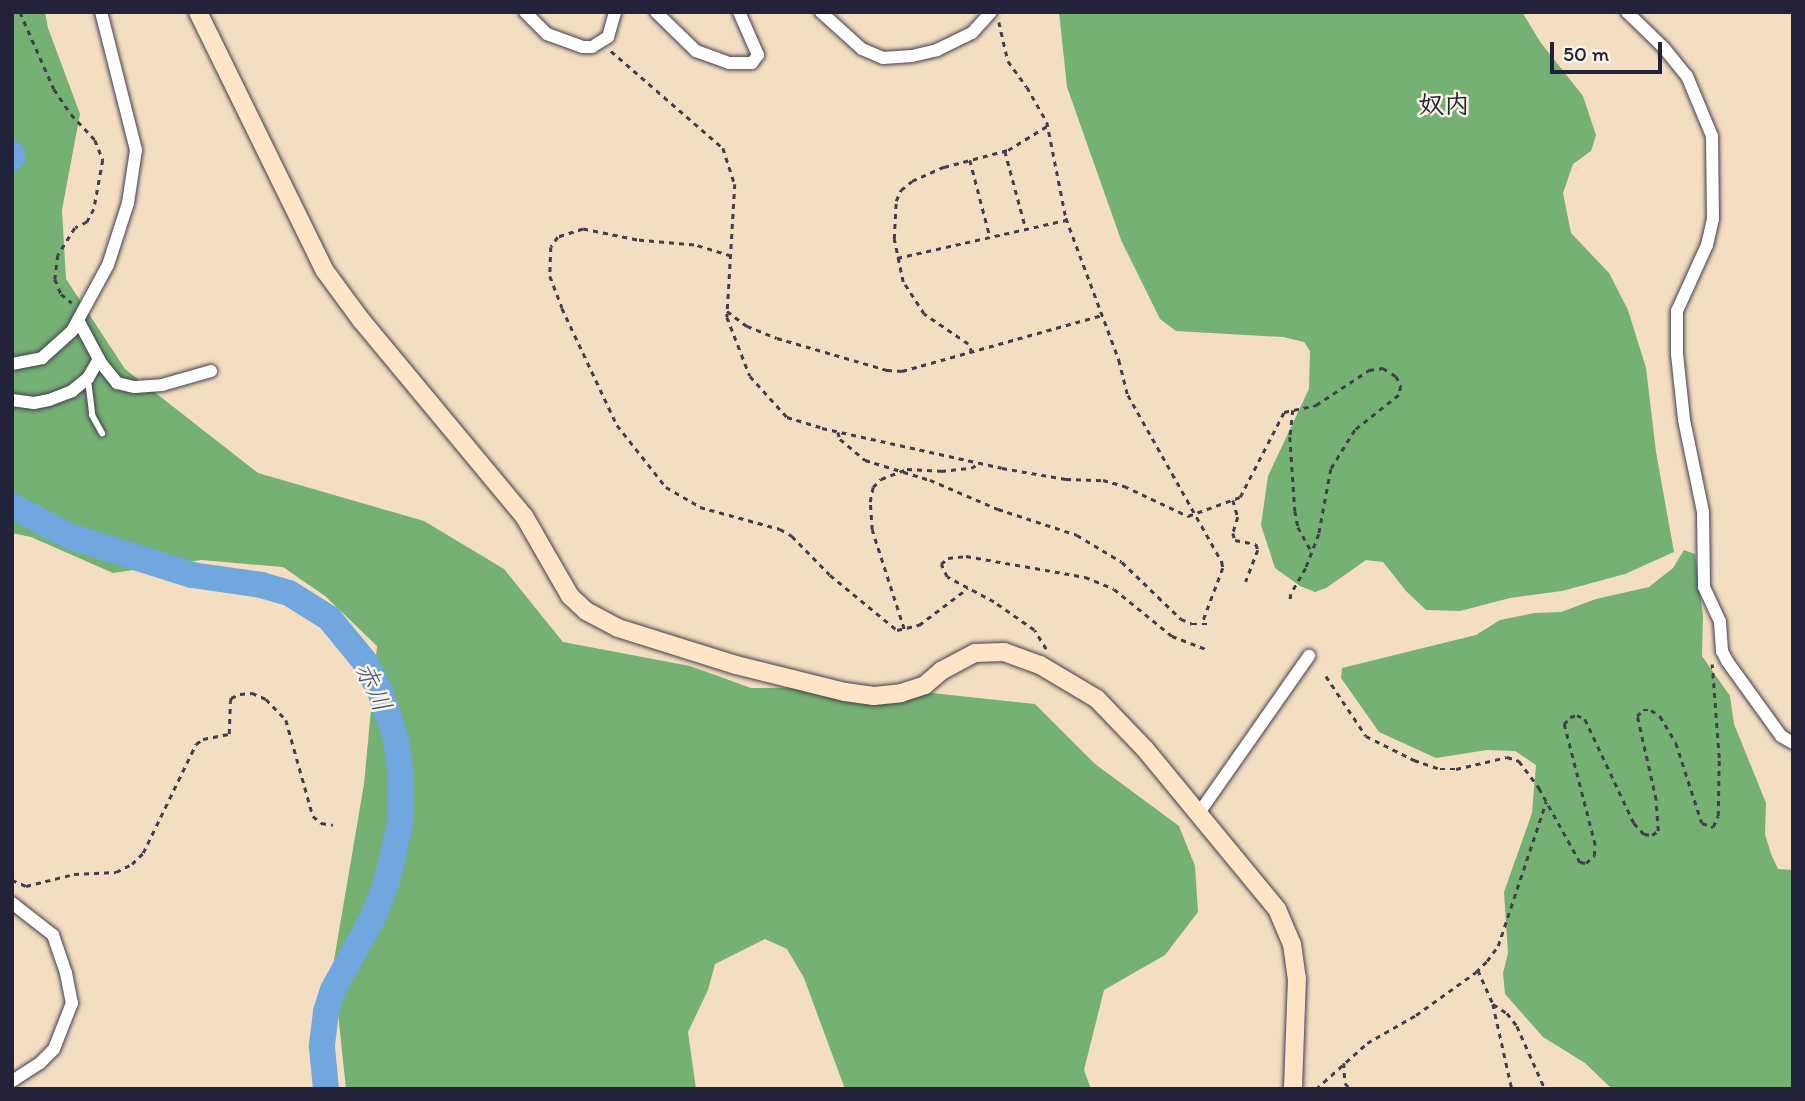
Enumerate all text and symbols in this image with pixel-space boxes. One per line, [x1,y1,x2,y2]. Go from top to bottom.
scale bar [1553,28,1665,72]
text: 50 m [1563,41,1609,66]
district label: 奴内 [1418,89,1470,121]
water label: 赤川 [348,657,398,717]

